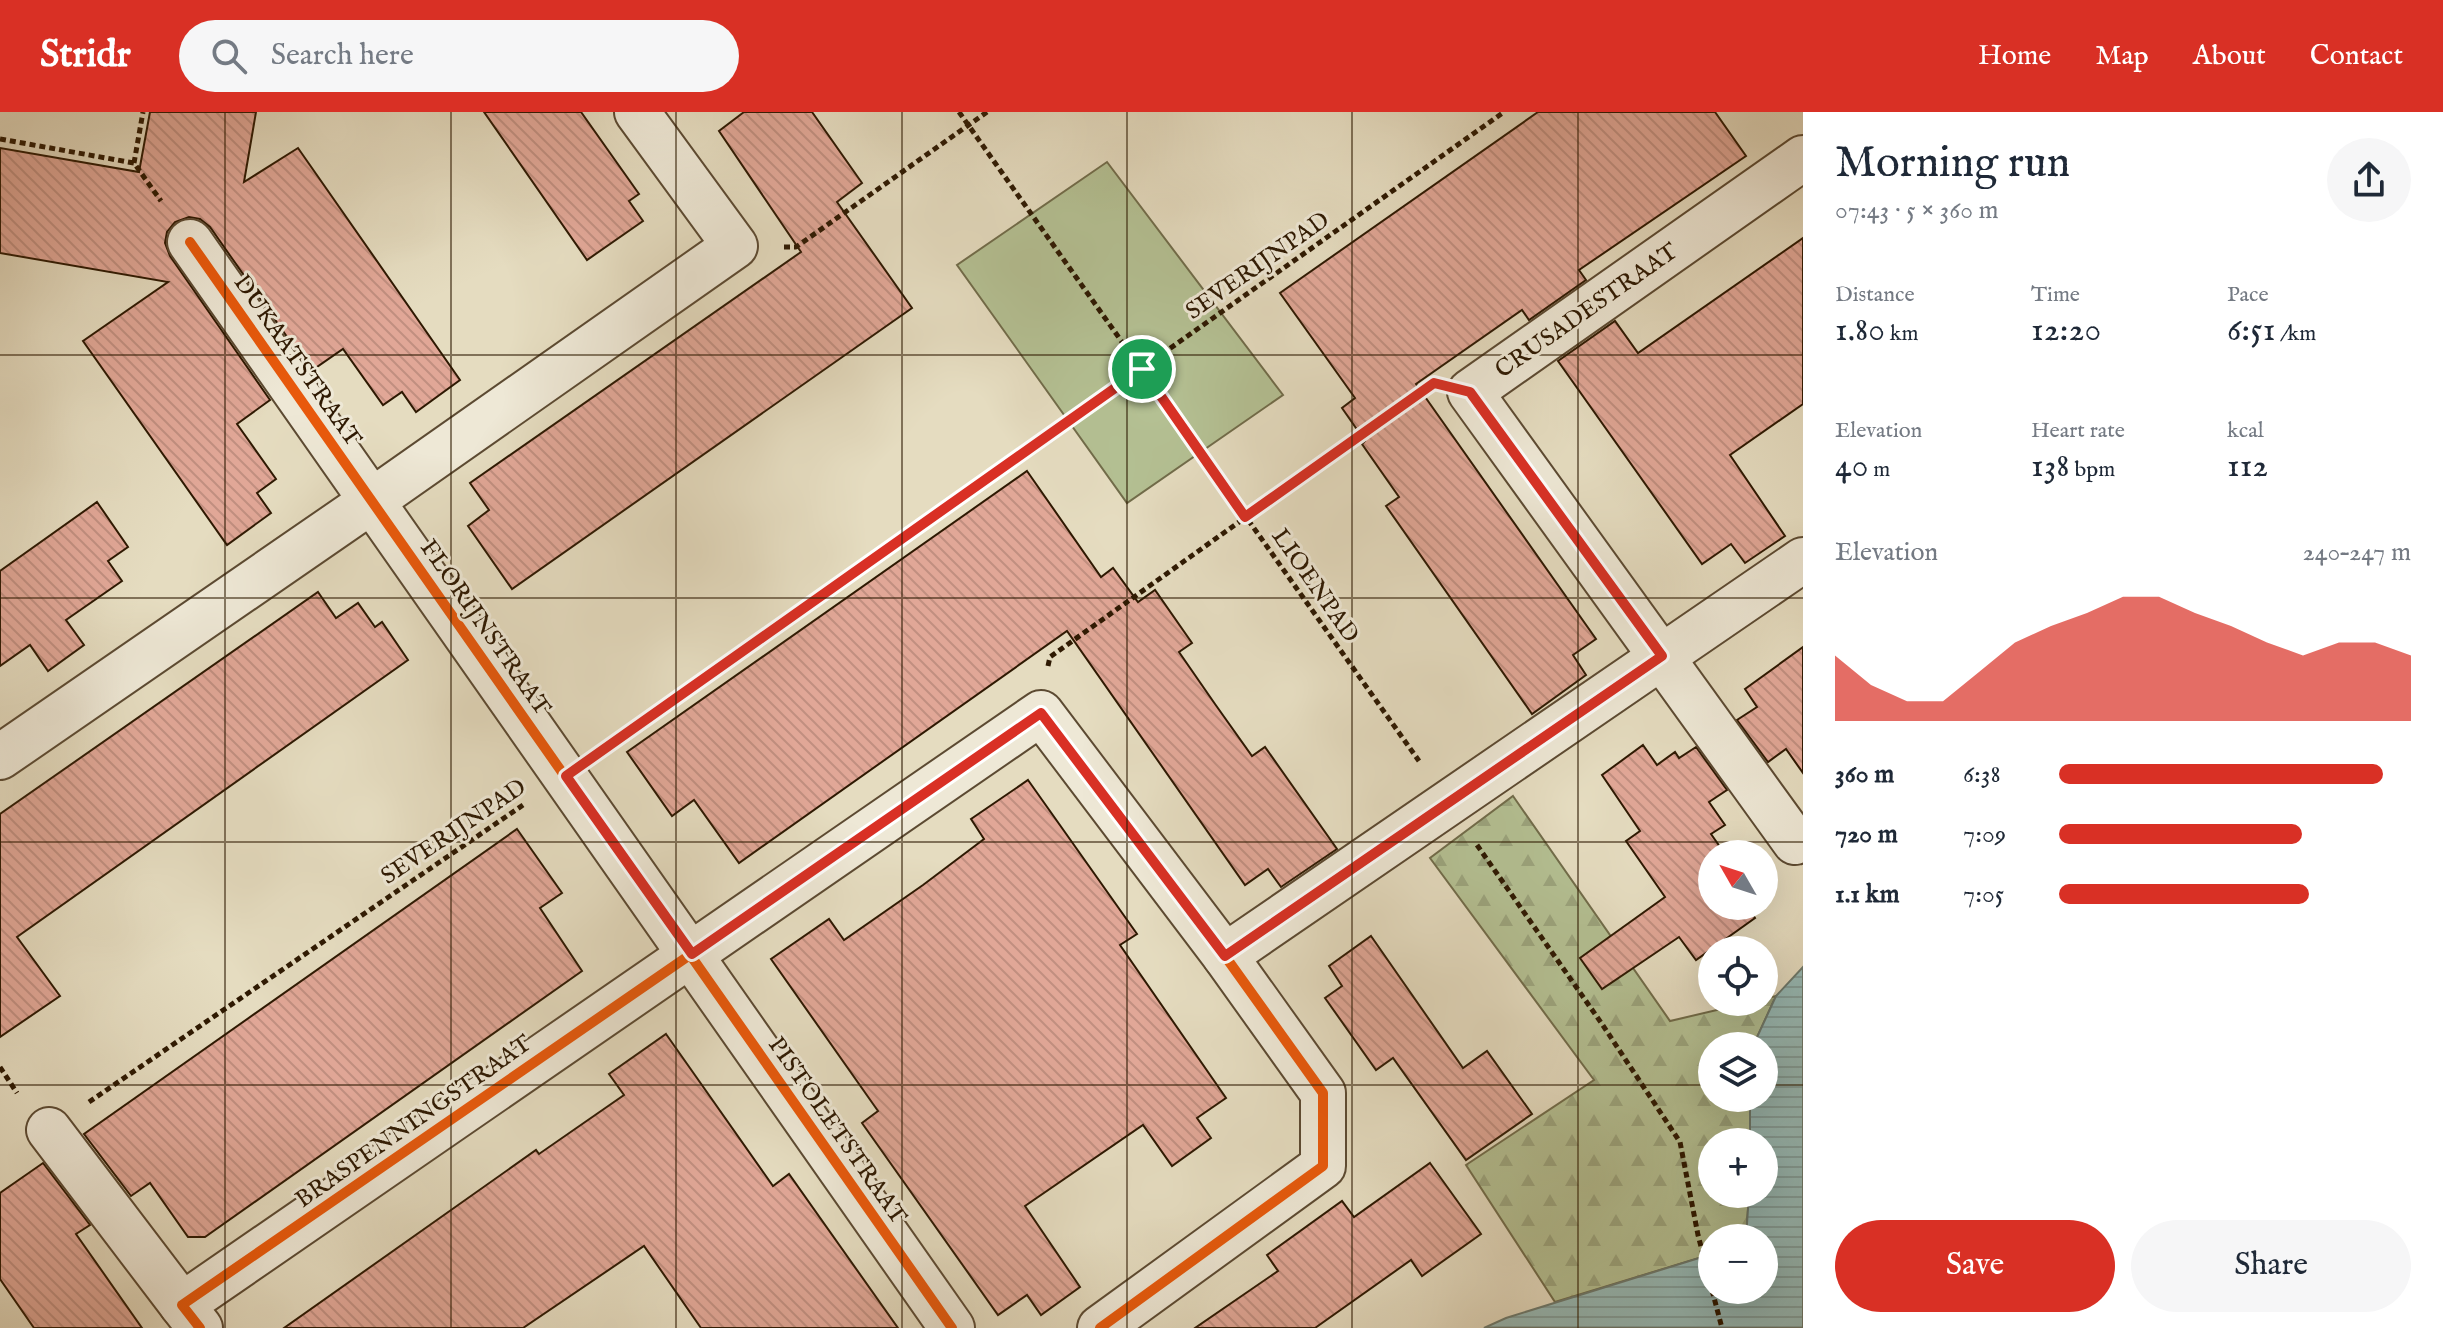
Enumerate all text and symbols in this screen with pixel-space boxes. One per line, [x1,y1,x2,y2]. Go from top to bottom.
search box [179,20,739,92]
text: Stridr [40,32,131,80]
icon: search [207,34,251,78]
text: Search here [271,37,414,75]
text: Home [1978,39,2051,74]
text: Map [2095,39,2149,74]
text: About [2193,39,2266,74]
text: Contact [2310,39,2403,74]
text: Morning run [1835,136,2070,192]
button: share [2327,138,2411,222]
text: 07:43 · 5 × 360 m [1835,194,1999,227]
street label: SEVERIJNPAD [1180,205,1336,327]
street label: CRUSADESTRAAT [1490,236,1685,386]
street label: DUKAATSTRAAT [226,269,368,453]
text: Distance [1835,281,1915,309]
text: Time [2031,281,2080,309]
text: Pace [2227,281,2269,309]
text: 1.80 [1835,309,1885,352]
text: 12:20 [2031,309,2101,352]
text: 6:51 [2227,309,2275,352]
text: km [1885,320,1919,348]
text: /km [2275,320,2316,348]
pin [1108,335,1176,403]
icon: arrive [1120,347,1164,391]
text: Elevation [1835,417,1922,445]
text: Heart rate [2031,417,2125,445]
text: kcal [2227,417,2264,445]
text: 40 [1835,445,1868,488]
text: 138 [2031,445,2070,488]
text: 112 [2227,445,2268,488]
text: m [1868,456,1890,484]
text: bpm [2070,456,2115,484]
street label: LIOENPAD [1264,523,1366,649]
street label: FLORIJNSTRAAT [412,534,557,722]
text: Elevation [1835,536,1938,569]
text: 240–247 m [2303,536,2411,569]
text: 360 m [1835,758,1894,791]
text: 6:38 [1963,758,2001,791]
street label: SEVERIJNPAD [375,772,533,892]
text: 720 m [1835,818,1898,851]
text: 7:09 [1963,818,2006,851]
north arrow [1698,840,1778,920]
map controls [1698,840,1778,1304]
text: 1.1 km [1835,878,1900,911]
text: 7:05 [1963,878,2004,911]
button: locate [1698,936,1778,1016]
street label: BRASPENNINGSTRAAT [290,1029,538,1216]
street label: PISTOLETSTRAAT [760,1031,913,1231]
button: layers [1698,1032,1778,1112]
button: + [1698,1128,1778,1208]
button: Save [1835,1220,2115,1312]
button: Share [2131,1220,2411,1312]
button: − [1698,1224,1778,1304]

